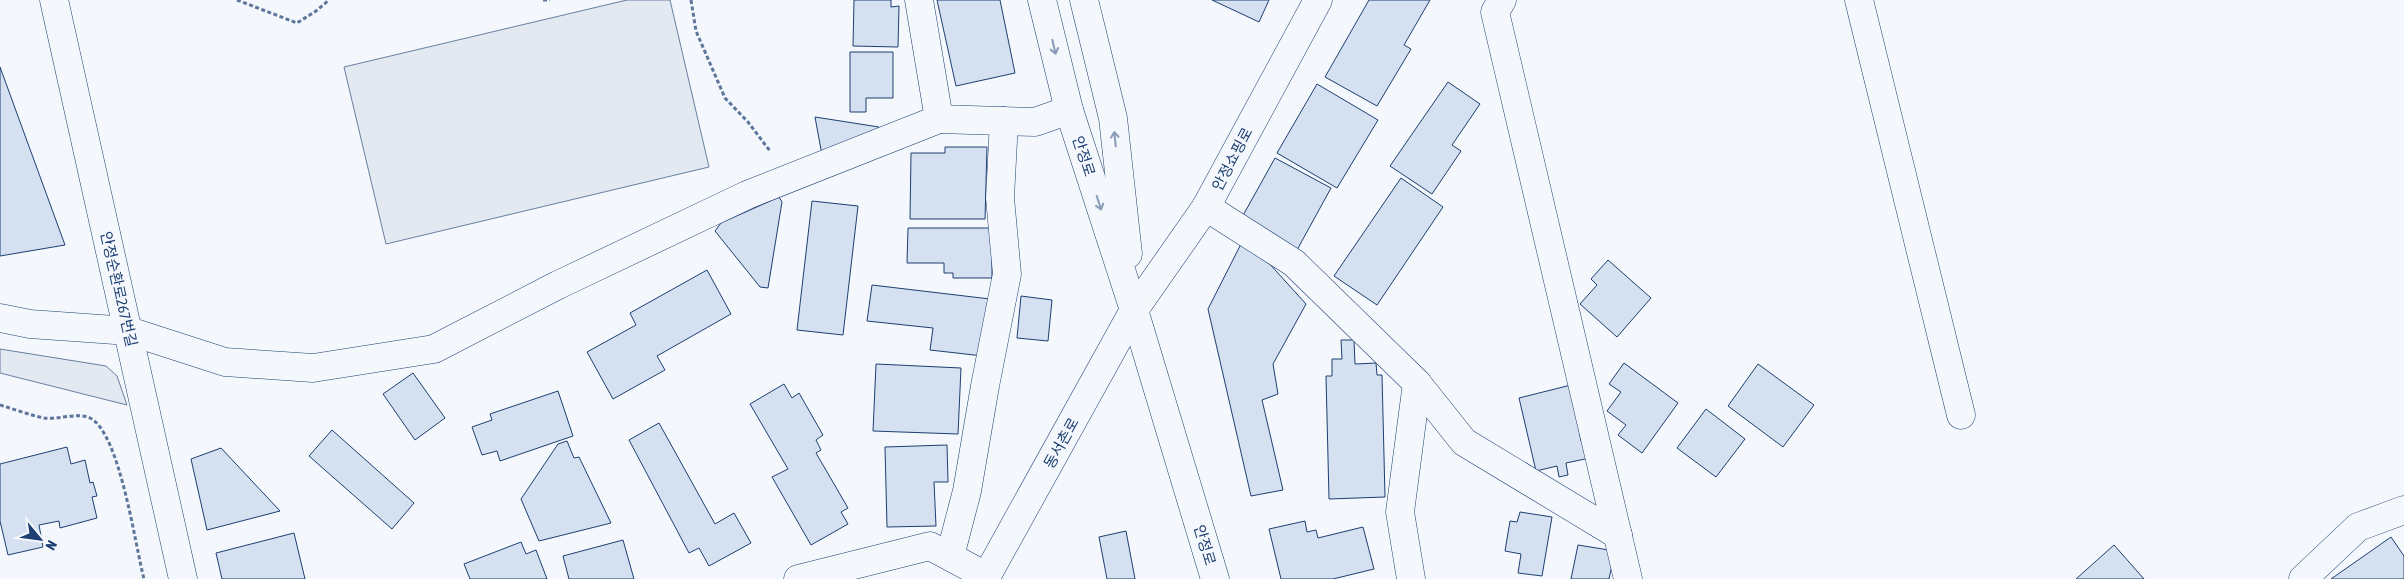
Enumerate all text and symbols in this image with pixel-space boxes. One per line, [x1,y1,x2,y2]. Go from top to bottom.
one-way arrow [1050,39,1059,55]
street label: 안정쇼핑로 [1208,125,1256,193]
one-way arrow [1111,132,1120,148]
street label: 안정로 [1070,134,1098,178]
one-way arrow [1095,195,1104,211]
street label: 안정순환로267번길 [97,230,141,348]
street label: 동서촌로 [1040,415,1082,471]
north arrow [15,514,65,564]
street label: 안정로 [1191,523,1219,567]
text: N [42,538,60,553]

